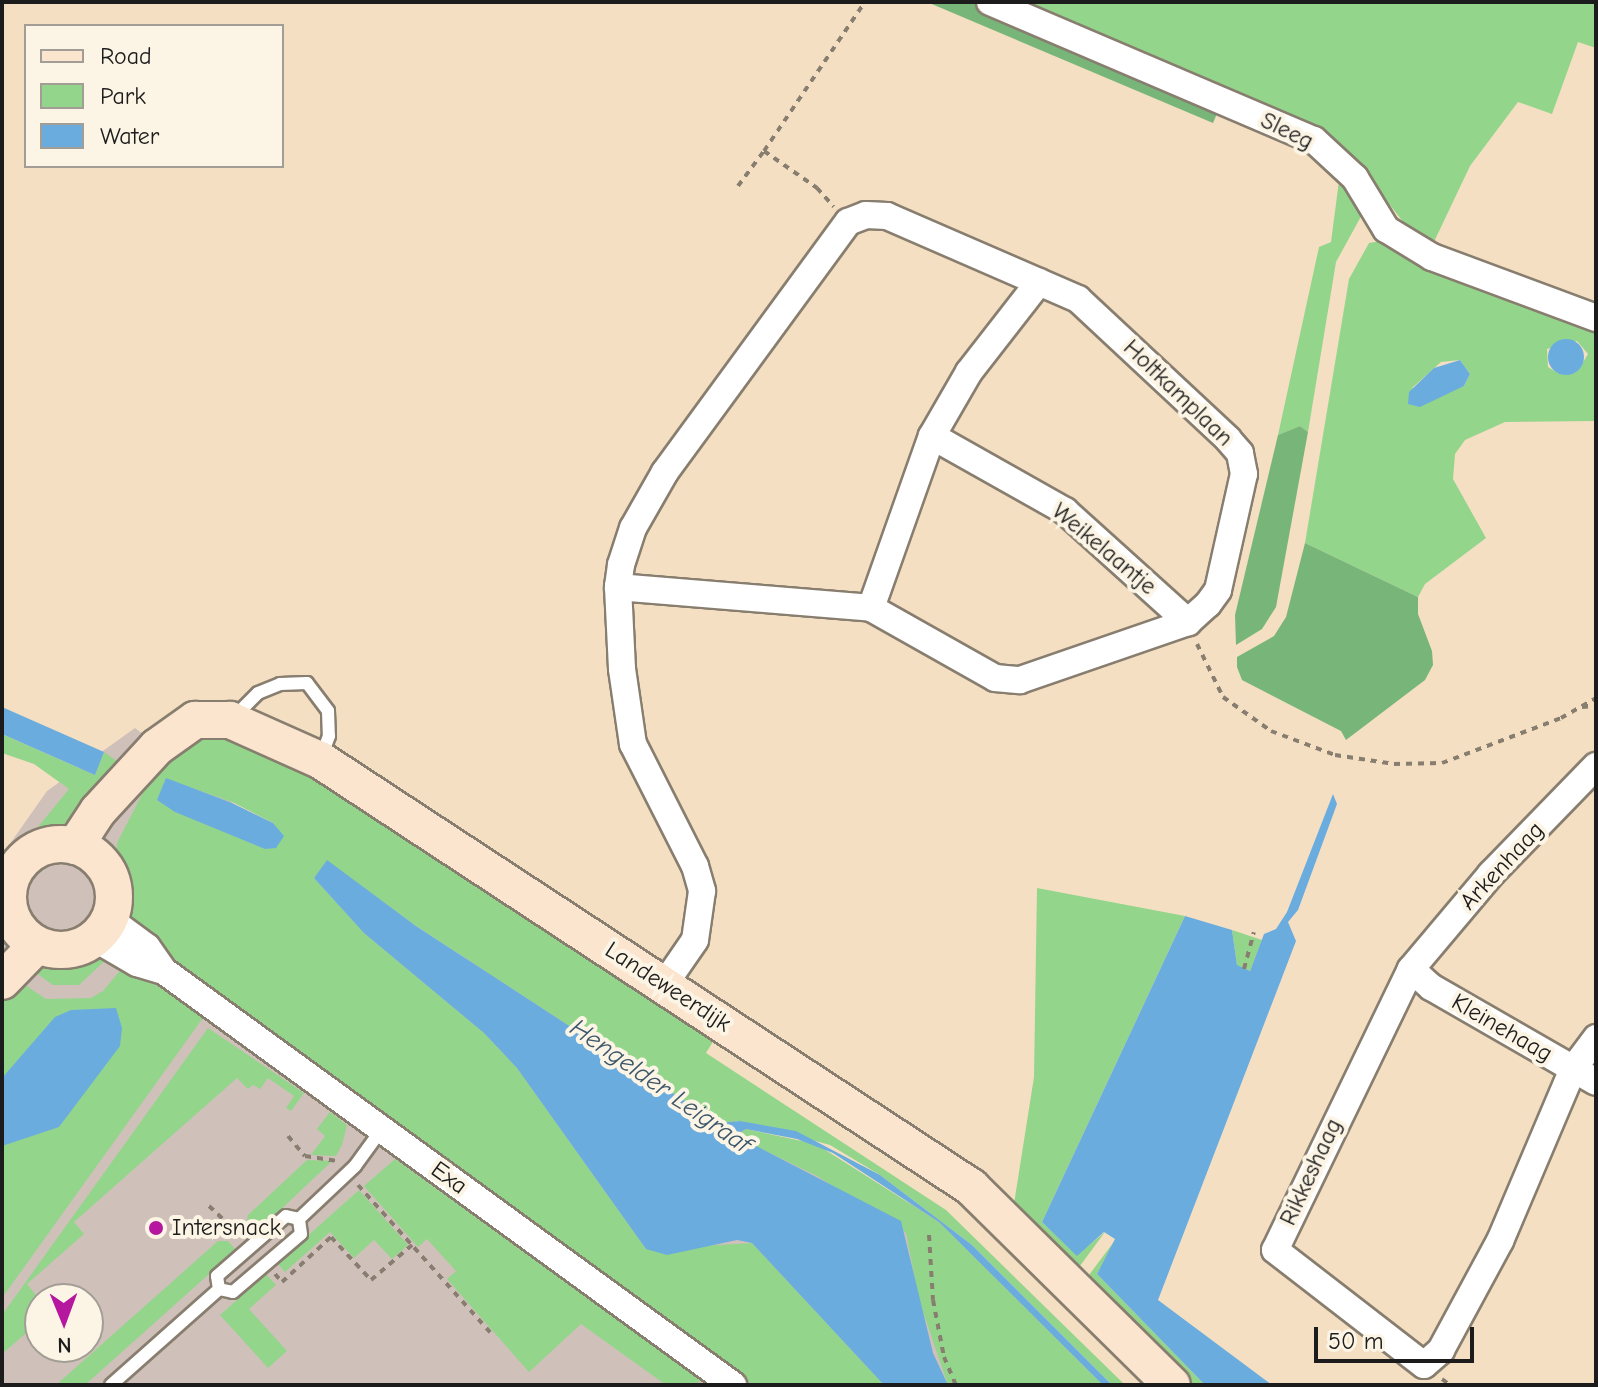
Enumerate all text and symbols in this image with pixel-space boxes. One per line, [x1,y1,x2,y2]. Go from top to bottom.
legend [24,24,284,168]
text: Road [100,42,152,70]
text: Park [100,82,146,110]
street label: Sleeg [1256,106,1318,156]
text: Water [100,122,159,150]
street label: Holtkamplaan [1117,333,1239,453]
street label: Weikelaantje [1046,497,1162,601]
street label: Arkenhaag [1454,816,1550,916]
street label: Landeweerdijk [600,936,736,1038]
street label: Kleinehaag [1446,988,1558,1068]
water label: Hengelder Leigraaf [563,1013,757,1161]
street label: Rikkeshaag [1274,1114,1348,1230]
street label: Exa [425,1155,473,1201]
place label: Intersnack [172,1214,281,1242]
marker: Intersnack [147,1219,165,1237]
north arrow [24,1283,104,1363]
scale bar [1318,1311,1478,1361]
text: 50 m [1328,1327,1384,1355]
text: N [57,1332,72,1358]

